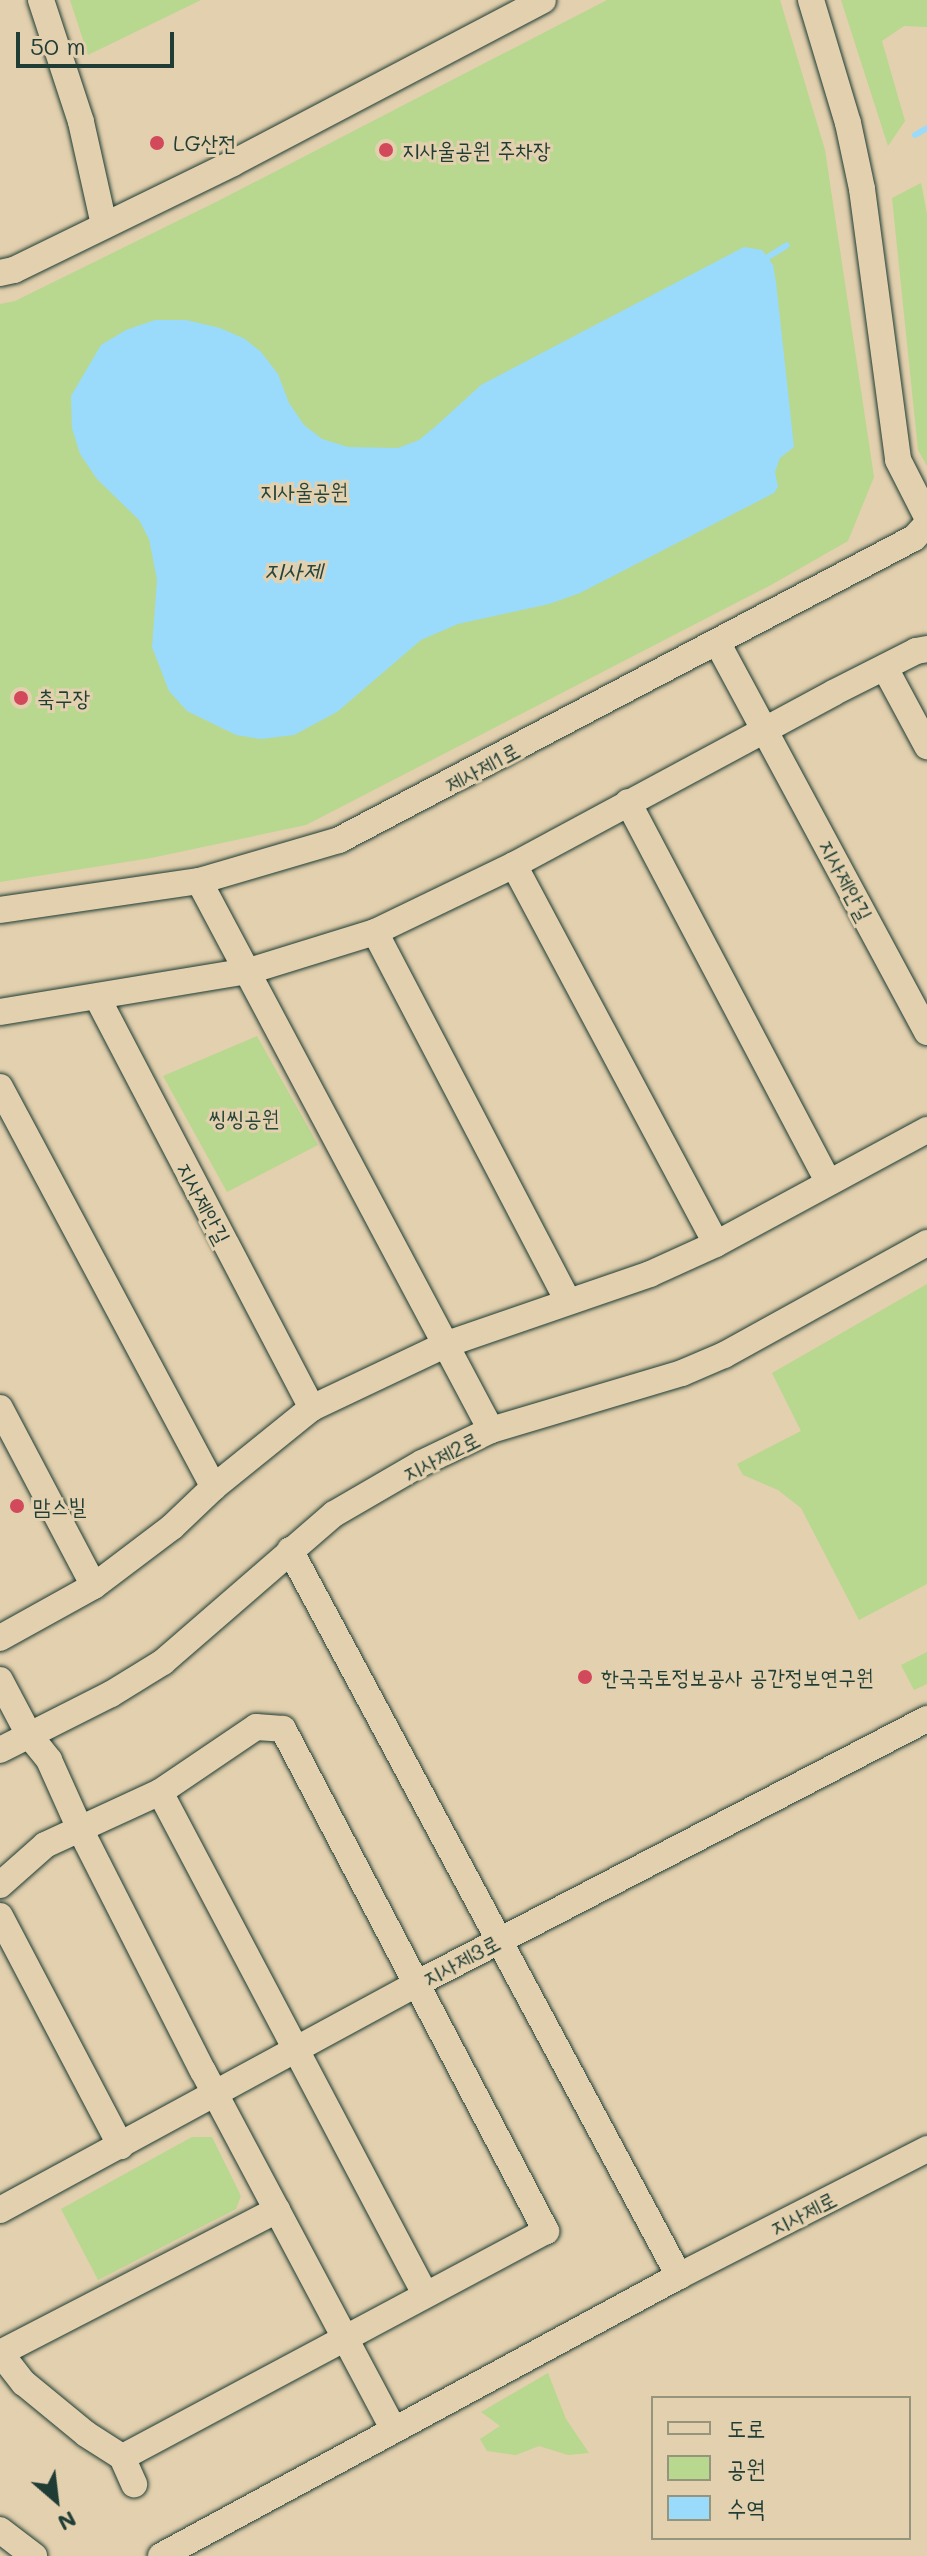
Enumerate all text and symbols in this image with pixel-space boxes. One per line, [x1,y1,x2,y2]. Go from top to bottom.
scale bar [20,16,178,66]
text: 50 m [30,30,86,61]
place label: LG산전 [173,130,236,156]
marker: LG산전 [148,134,166,152]
place label: 지사울공원 주차장 [402,137,551,163]
marker: 지사울공원 주차장 [377,141,395,159]
park label: 지사울공원 [260,478,348,504]
water label: 지사제 [264,556,322,584]
place label: 축구장 [37,685,90,711]
marker: 축구장 [12,689,30,707]
street label: 제사제1로 [440,736,524,798]
street label: 지사제안길 [814,835,878,925]
park label: 씽씽공원 [209,1105,279,1131]
street label: 지사제안길 [172,1158,236,1248]
street label: 지사제2로 [398,1425,484,1487]
place label: 맘스빌 [33,1493,86,1519]
marker: 맘스빌 [8,1497,26,1515]
place label: 한국국토정보공사 공간정보연구원 [601,1664,874,1690]
marker: 한국국토정보공사 공간정보연구원 [576,1668,594,1686]
street label: 지사제3로 [418,1929,504,1991]
street label: 지사제로 [765,2185,841,2241]
legend [651,2396,911,2540]
text: 도로 [727,2412,766,2443]
text: 공원 [727,2452,766,2483]
north arrow [16,2460,96,2540]
text: 수역 [727,2492,766,2523]
text: N [53,2505,82,2538]

